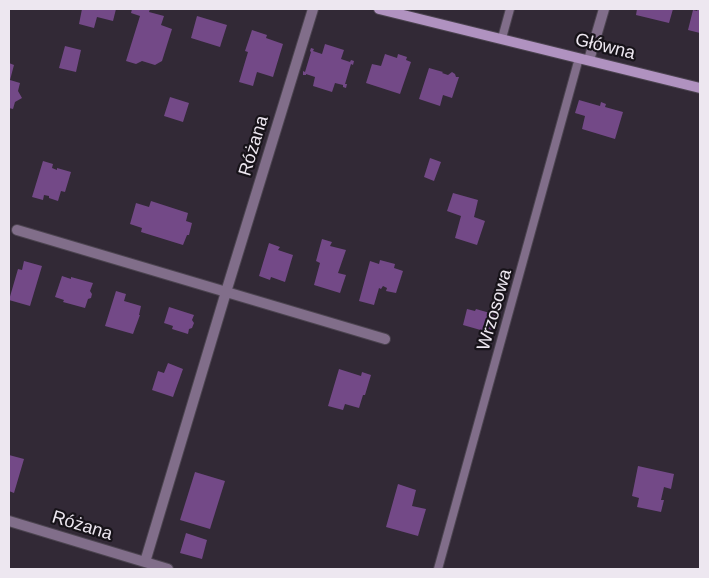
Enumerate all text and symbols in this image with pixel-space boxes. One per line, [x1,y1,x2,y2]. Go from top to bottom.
street label: Główna [573,29,637,65]
street label: Różana [235,113,273,179]
street label: Wrzosowa [473,267,517,353]
street label: Różana [49,507,115,545]

